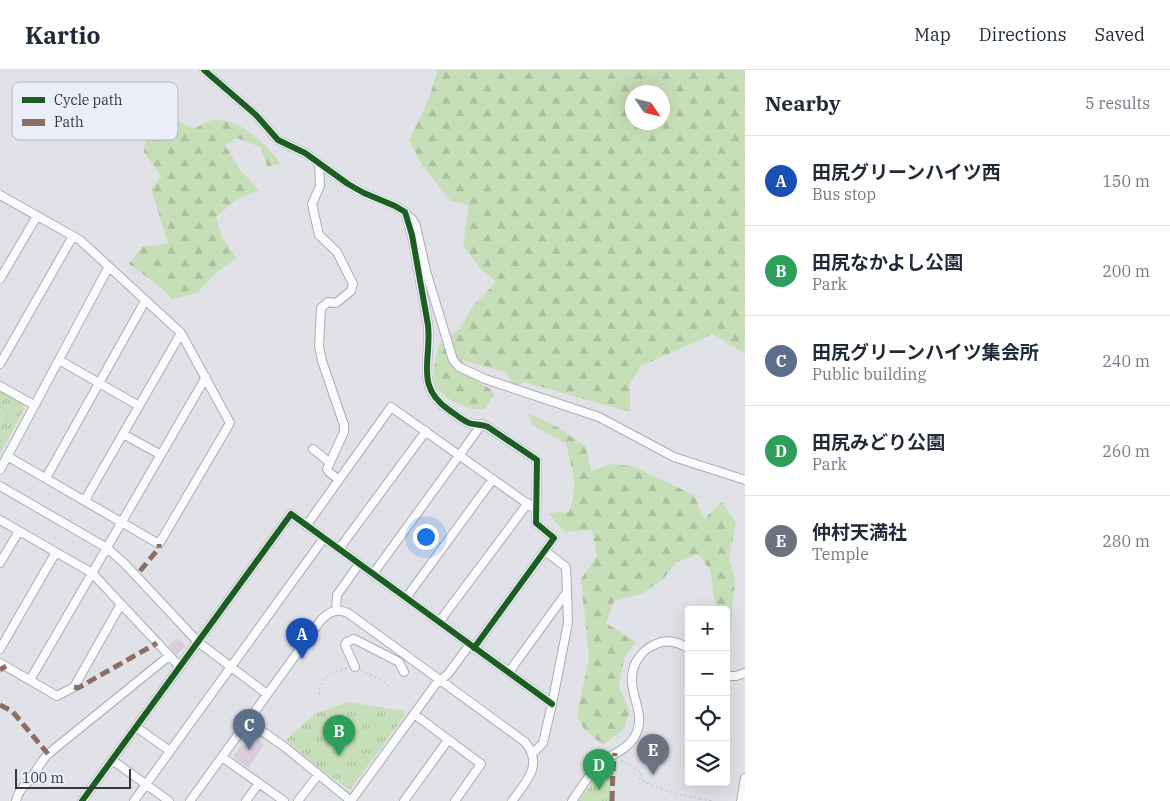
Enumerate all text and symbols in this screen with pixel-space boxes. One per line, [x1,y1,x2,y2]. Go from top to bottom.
text: Kartio [25,19,100,51]
text: Map [914,23,951,46]
text: Directions [979,23,1067,46]
text: Saved [1095,23,1145,46]
legend [12,82,178,140]
north arrow [625,85,670,130]
text: Nearby [765,89,841,117]
text: Cycle path [54,91,123,109]
text: 5 results [1085,93,1150,113]
text: Path [54,113,84,131]
text: 田尻グリーンハイツ西 [812,160,1001,184]
text: A [775,171,787,191]
text: 150 m [1102,171,1150,191]
text: Bus stop [812,184,876,204]
text: 田尻なかよし公園 [812,250,963,274]
text: B [775,261,787,281]
text: 200 m [1102,261,1150,281]
text: Park [812,274,847,294]
text: 田尻グリーンハイツ集会所 [812,340,1039,364]
text: C [776,351,786,371]
text: 240 m [1102,351,1150,371]
text: Public building [812,364,926,384]
text: 田尻みどり公園 [812,430,945,454]
text: D [775,441,787,461]
text: 260 m [1102,441,1150,461]
text: Park [812,454,847,474]
text: 仲村天満社 [812,520,907,544]
your location [413,524,439,550]
text: E [776,531,786,551]
text: 280 m [1102,531,1150,551]
text: Temple [812,544,869,564]
map controls [685,606,730,786]
button: + [685,606,730,651]
pin: A [286,618,318,659]
button: − [685,651,730,696]
button: locate [685,696,730,741]
pin: C [233,709,265,750]
pin: B [323,715,355,756]
pin: E [637,734,669,775]
button: layers [685,741,730,786]
pin: D [583,749,615,790]
scale bar [15,766,131,789]
text: 100 m [22,769,64,787]

